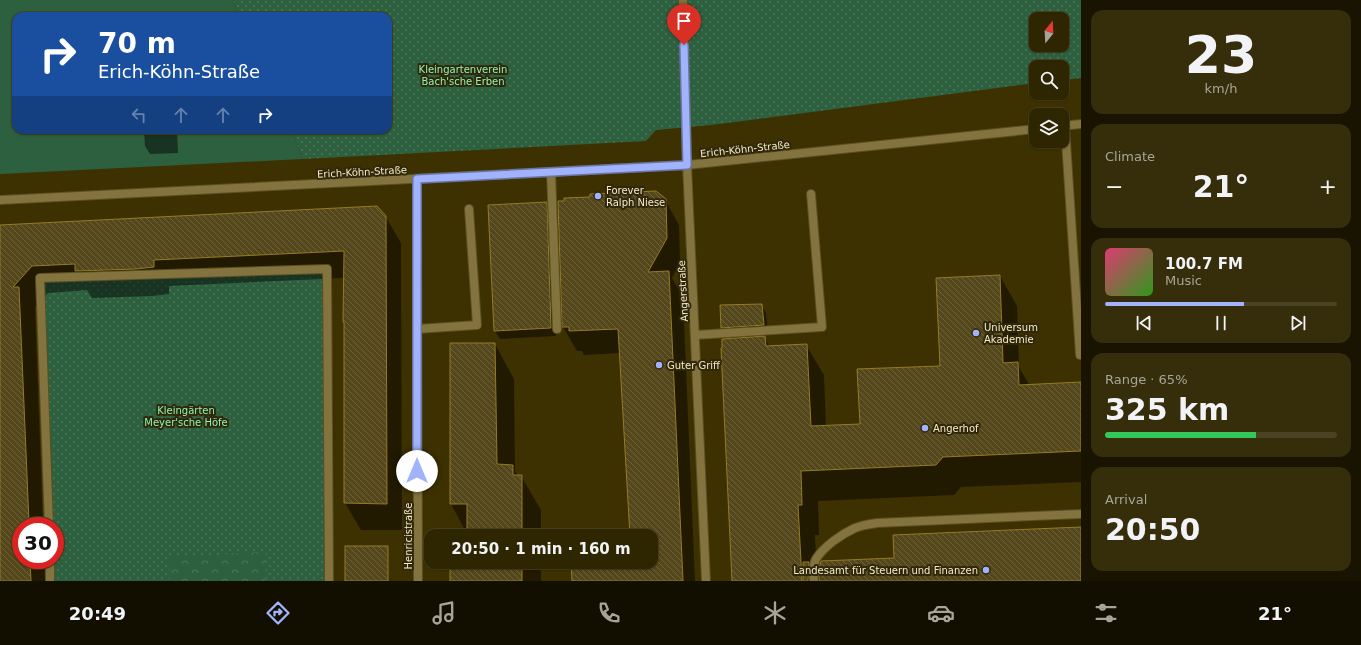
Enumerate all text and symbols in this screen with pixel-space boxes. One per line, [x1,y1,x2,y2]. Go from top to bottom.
pin [667,4,701,45]
icon: arrive [673,10,695,32]
north arrow [1029,12,1069,52]
map controls [1029,12,1069,148]
text: 23 [1185,25,1257,85]
text: 70 m [98,27,176,60]
icon: right [32,28,84,80]
button: search [1029,60,1069,100]
text: Erich-Köhn-Straße [98,61,260,82]
park label: Kleingartenverein Bach'sche Erben [419,64,507,87]
text: km/h [1205,81,1237,96]
icon: left [128,104,150,126]
icon: ahead [170,104,192,126]
icon: ahead [212,104,234,126]
icon: right [254,104,276,126]
button: layers [1029,108,1069,148]
street label: Erich-Köhn-Straße [700,139,790,159]
text: Climate [1105,149,1155,164]
street label: Erich-Köhn-Straße [317,164,407,180]
text: 21° [1193,169,1249,204]
text: − [1105,174,1123,199]
text: + [1319,174,1337,199]
place label: Forever Ralph Niese [606,185,665,208]
marker: Forever Ralph Niese [593,191,603,201]
text: 100.7 FM [1165,255,1243,273]
street label: Angerstraße [676,260,690,322]
text: Music [1165,273,1202,288]
icon: previous [1133,312,1155,334]
icon: pause [1210,312,1232,334]
icon: next [1287,312,1309,334]
place label: Universum Akademie [984,322,1038,345]
marker: Universum Akademie [971,328,981,338]
marker: Guter Griff [654,360,664,370]
place label: Guter Griff [667,360,721,371]
text: Range · 65% [1105,372,1188,387]
text: 325 km [1105,392,1229,427]
park label: Kleingärten Meyer'sche Höfe [144,405,228,428]
marker: Angerhof [920,423,930,433]
place label: Angerhof [933,423,979,434]
position arrow [396,450,438,492]
text: Arrival [1105,492,1147,507]
street label: Henricistraße [403,503,414,570]
text: 20:50 [1105,512,1201,547]
speed limit sign: 30 [12,517,64,569]
text: 20:50 · 1 min · 160 m [451,540,631,558]
place label: Landesamt für Steuern und Finanzen [793,565,978,576]
marker: Landesamt für Steuern und Finanzen [981,565,991,575]
icon: directions [264,599,292,627]
icon: music [430,599,458,627]
icon: phone [595,599,623,627]
icon: climate [761,599,789,627]
icon: car [927,599,955,627]
icon: filters [1092,599,1120,627]
text: 20:49 [69,603,126,624]
text: 21° [1258,603,1292,624]

